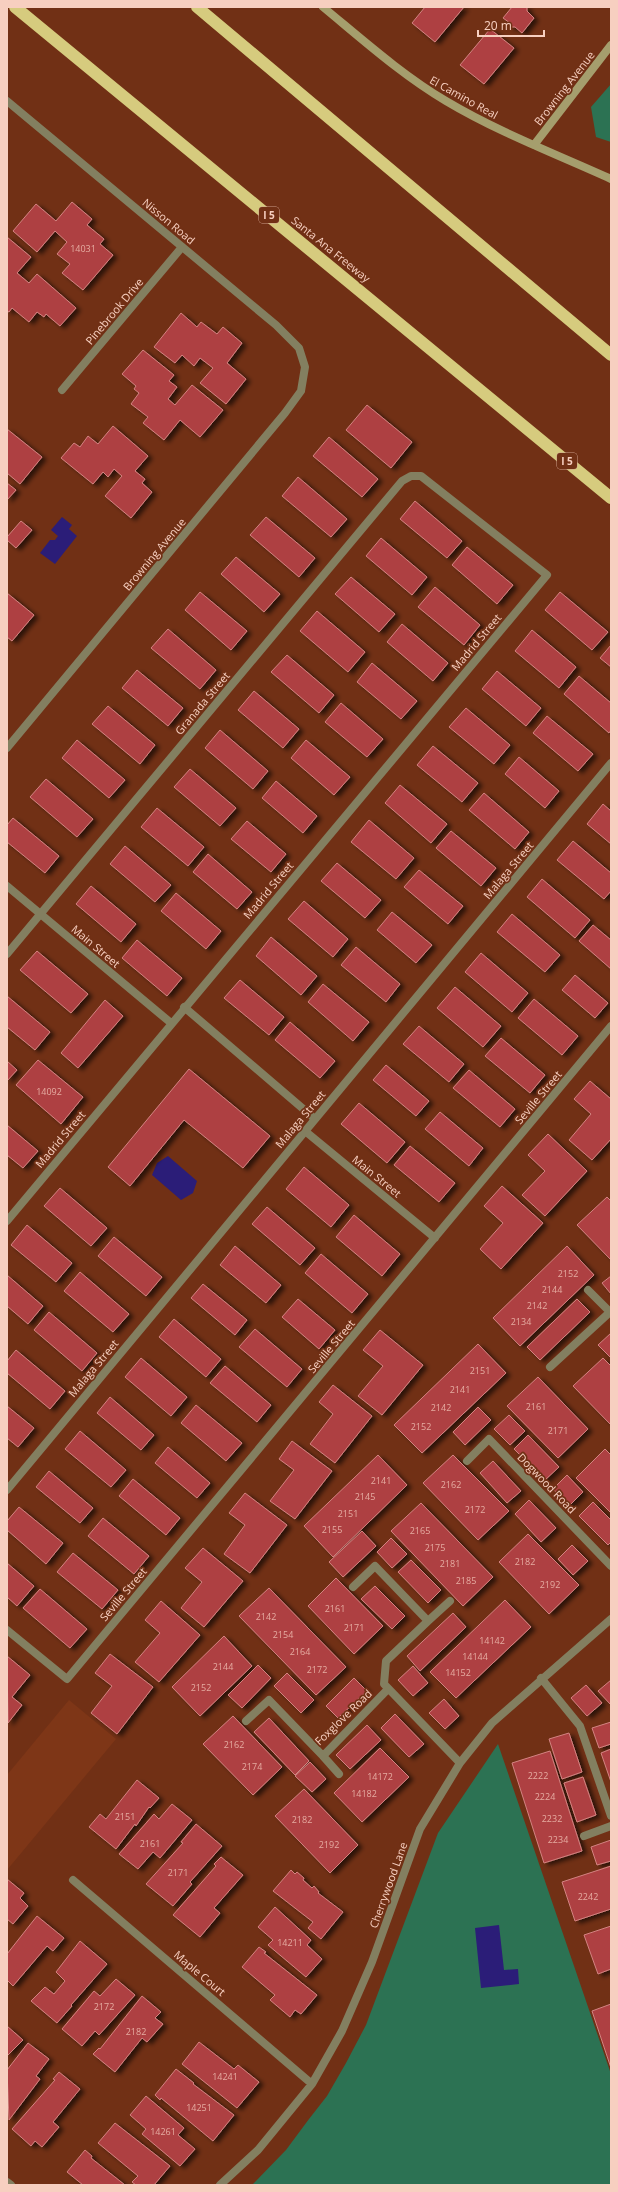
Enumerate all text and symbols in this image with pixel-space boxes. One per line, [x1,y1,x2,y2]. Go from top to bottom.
scale bar [478,12,544,38]
text: 20 m [484,17,512,34]
street label: Browning Avenue [530,48,598,128]
street label: El Camino Real [427,72,501,122]
street label: Nisson Road [140,195,198,247]
road number: I 5 [259,207,279,223]
street label: Santa Ana Freeway [289,213,374,286]
house number: 14031 [70,242,96,255]
street label: Pinebrook Drive [82,275,146,347]
road number: I 5 [557,453,577,469]
street label: Browning Avenue [119,515,189,593]
street label: Madrid Street [448,610,504,674]
street label: Granada Street [171,668,233,738]
street label: Malaga Street [480,838,536,902]
street label: Madrid Street [240,858,296,922]
street label: Main Street [69,921,124,971]
street label: Seville Street [511,1067,565,1127]
house number: 14092 [36,1085,62,1098]
street label: Malaga Street [272,1087,328,1151]
street label: Madrid Street [32,1107,88,1171]
street label: Main Street [349,1152,405,1200]
house number: 2152 [558,1267,578,1280]
house number: 2144 [542,1283,562,1296]
house number: 2142 [527,1299,547,1312]
house number: 2134 [511,1315,531,1328]
street label: Seville Street [304,1316,358,1376]
street label: Malaga Street [65,1336,121,1400]
house number: 2151 [470,1364,490,1377]
house number: 2141 [450,1383,470,1396]
house number: 2161 [526,1400,546,1413]
house number: 2142 [431,1401,451,1414]
house number: 2152 [411,1420,431,1433]
house number: 2171 [548,1424,568,1437]
street label: Dogwood Road [514,1450,580,1516]
house number: 2141 [371,1474,391,1487]
house number: 2162 [441,1478,461,1491]
house number: 2145 [355,1490,375,1503]
house number: 2172 [465,1503,485,1516]
house number: 2151 [338,1507,358,1520]
house number: 2155 [322,1523,342,1536]
house number: 2165 [410,1524,430,1537]
house number: 2175 [425,1541,445,1554]
house number: 2182 [515,1555,535,1568]
house number: 2181 [440,1557,460,1570]
street label: Seville Street [96,1564,150,1624]
house number: 2185 [456,1574,476,1587]
house number: 2192 [540,1578,560,1591]
house number: 2161 [325,1602,345,1615]
house number: 2142 [256,1610,276,1623]
house number: 2171 [344,1621,364,1634]
house number: 2154 [273,1628,293,1641]
house number: 14142 [479,1634,505,1647]
house number: 2164 [290,1645,310,1658]
house number: 14144 [462,1650,488,1663]
house number: 2144 [213,1660,233,1673]
house number: 2172 [307,1663,327,1676]
house number: 14152 [445,1666,471,1679]
house number: 2152 [191,1681,211,1694]
street label: Foxglove Road [311,1686,375,1748]
house number: 2162 [224,1738,244,1751]
house number: 2174 [242,1760,262,1773]
house number: 2222 [528,1769,548,1782]
house number: 14172 [367,1770,393,1783]
house number: 14182 [351,1787,377,1800]
house number: 2224 [535,1790,555,1803]
house number: 2151 [115,1810,135,1823]
house number: 2232 [542,1812,562,1825]
house number: 2182 [292,1813,312,1826]
house number: 2234 [548,1833,568,1846]
house number: 2161 [140,1837,160,1850]
house number: 2192 [319,1838,339,1851]
street label: Cherrywood Lane [365,1840,411,1930]
house number: 2171 [168,1866,188,1879]
house number: 2242 [578,1890,598,1903]
house number: 14211 [277,1936,303,1949]
street label: Maple Court [171,1947,229,1999]
house number: 2172 [94,2000,114,2013]
house number: 2182 [126,2025,146,2038]
house number: 14241 [212,2070,238,2083]
house number: 14251 [186,2101,212,2114]
house number: 14261 [150,2125,176,2138]

